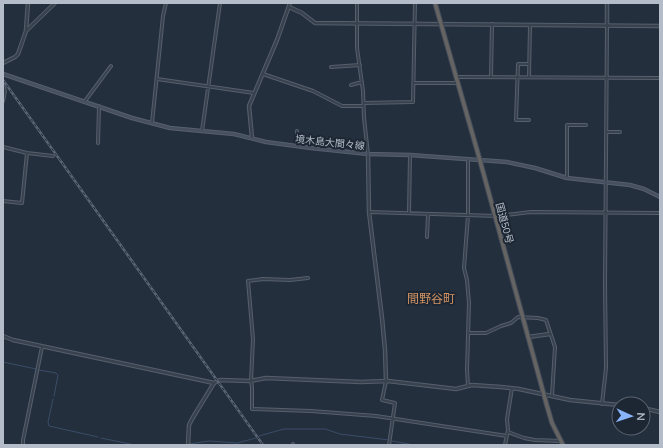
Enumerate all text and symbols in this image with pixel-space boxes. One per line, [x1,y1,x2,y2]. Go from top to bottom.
street label: 境木島大間々線 [294,132,365,153]
street label: 国道50号 [493,201,516,245]
district label: 間野谷町 [407,291,455,306]
north arrow [611,396,651,436]
text: N [634,412,648,421]

